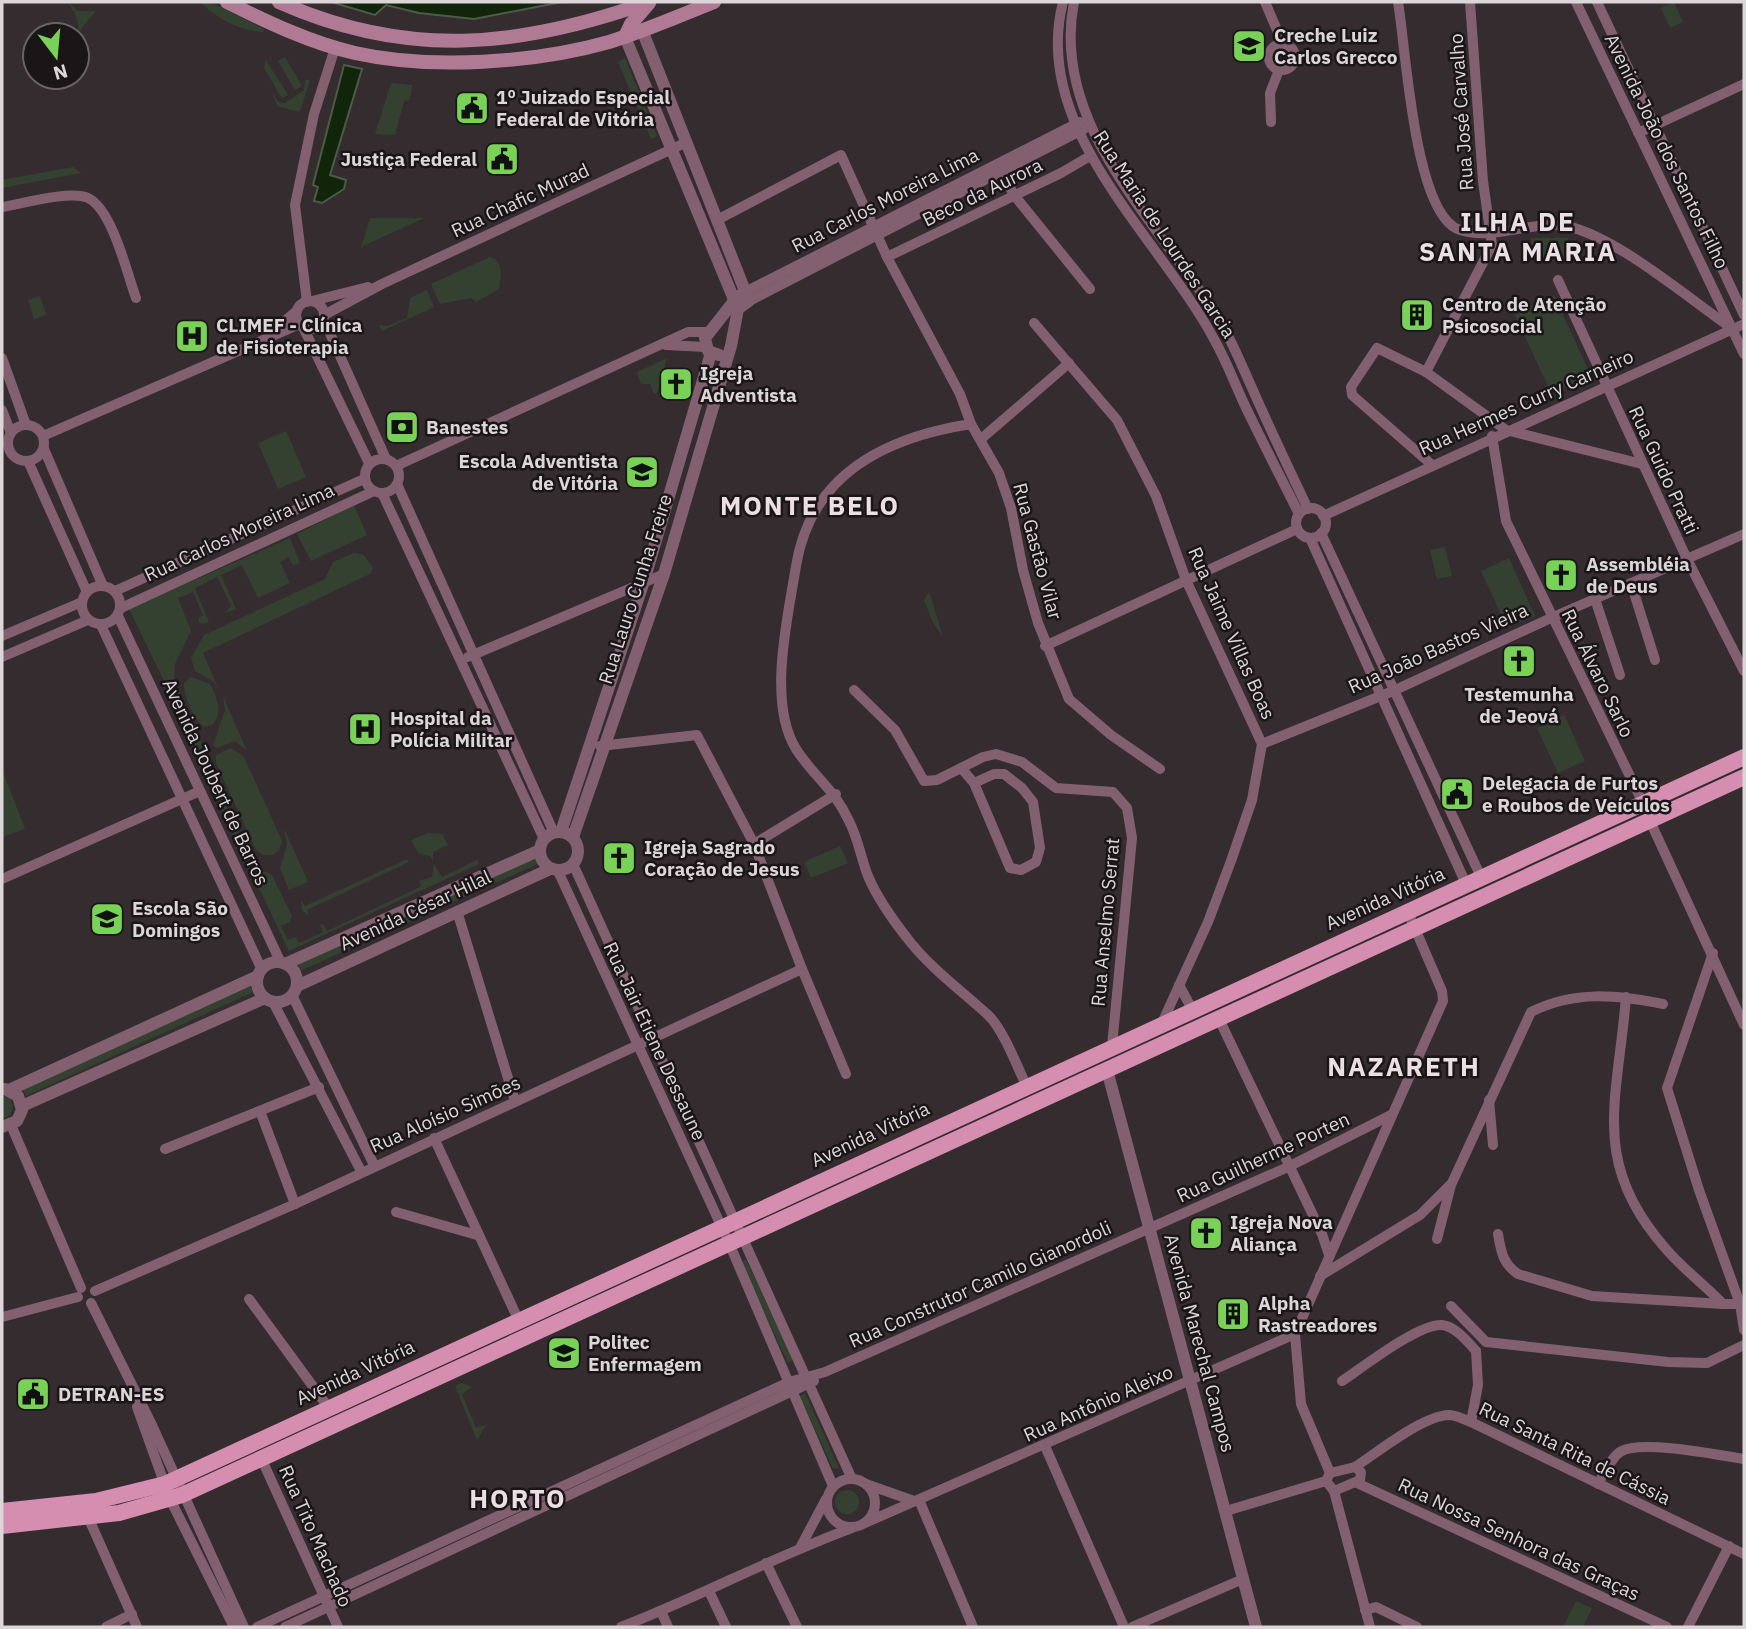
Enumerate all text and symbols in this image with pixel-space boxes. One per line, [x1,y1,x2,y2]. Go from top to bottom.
north arrow [21,21,91,91]
place label: Creche Luiz Carlos Grecco [1274,23,1398,69]
school or university icon: Creche Luiz Carlos Grecco [1230,27,1268,65]
street label: Avenida João dos Santos Filho [1600,30,1734,272]
street label: Rua José Carvalho [1444,33,1478,191]
text: N [51,59,71,86]
place label: 1º Juizado Especial Federal de Vitória [496,85,670,131]
public building icon: 1º Juizado Especial Federal de Vitória [453,89,491,127]
street label: Rua Maria de Lourdes Garcia [1089,126,1241,342]
public building icon: Justiça Federal [483,140,521,178]
street label: Rua Carlos Moreira Lima [787,142,983,258]
place label: Justiça Federal [340,147,477,171]
street label: Beco da Aurora [918,153,1046,231]
street label: Rua Chafic Murad [447,158,593,242]
district label: ILHA DE SANTA MARIA [1419,204,1617,268]
place label: Centro de Atenção Psicosocial [1442,292,1607,338]
building icon: Centro de Atenção Psicosocial [1398,296,1436,334]
place label: CLIMEF - Clínica de Fisioterapia [216,313,363,359]
hospital icon: CLIMEF - Clínica de Fisioterapia [173,317,211,355]
street label: Rua Hermes Curry Carneiro [1415,344,1637,460]
place label: Igreja Adventista [700,361,797,407]
church icon: Igreja Adventista [657,365,695,403]
street label: Rua Guido Pratti [1624,402,1704,538]
bank icon: Banestes [383,408,421,446]
place label: Banestes [426,415,508,439]
place label: Escola Adventista de Vitória [459,449,618,495]
school or university icon: Escola Adventista de Vitória [623,453,661,491]
street label: Rua Carlos Moreira Lima [140,477,338,587]
street label: Rua Gastão Vilar [1008,480,1068,622]
district label: MONTE BELO [720,488,900,522]
street label: Rua Lauro Cunha Freire [593,491,677,687]
street label: Rua Jaime Villas Boas [1183,543,1281,723]
place label: Assembléia de Deus [1586,552,1690,598]
church icon: Assembléia de Deus [1542,556,1580,594]
street label: Rua João Bastos Vieira [1344,598,1532,698]
street label: Rua Álvaro Sarlo [1557,605,1639,741]
church icon: Testemunha de Jeová [1500,642,1538,680]
street label: Avenida Joubert de Barros [157,675,275,889]
place label: Testemunha de Jeová [1464,682,1574,728]
place label: Hospital da Polícia Militar [390,706,513,752]
hospital icon: Hospital da Polícia Militar [346,710,384,748]
place label: Delegacia de Furtos e Roubos de Veículos [1482,771,1670,817]
public building icon: Delegacia de Furtos e Roubos de Veículos [1438,775,1476,813]
place label: Igreja Sagrado Coração de Jesus [644,835,800,881]
street label: Rua Anselmo Serrat [1086,837,1124,1007]
church icon: Igreja Sagrado Coração de Jesus [600,839,638,877]
street label: Avenida Vitória [1322,861,1448,935]
street label: Avenida César Hilal [335,864,495,956]
place label: Escola São Domingos [132,896,228,942]
school or university icon: Escola São Domingos [88,900,126,938]
street label: Rua Jair Etiene Dessaune [598,938,712,1144]
district label: NAZARETH [1327,1049,1481,1083]
street label: Rua Aloísio Simões [366,1070,524,1158]
street label: Avenida Vitória [807,1096,933,1172]
street label: Rua Guilherme Porten [1173,1106,1353,1208]
place label: Igreja Nova Aliança [1230,1210,1333,1256]
church icon: Igreja Nova Aliança [1187,1214,1225,1252]
street label: Rua Construtor Camilo Gianordoli [845,1215,1115,1353]
street label: Avenida Marechal Campos [1159,1231,1241,1455]
place label: Alpha Rastreadores [1258,1291,1377,1337]
building icon: Alpha Rastreadores [1214,1295,1252,1333]
place label: Politec Enfermagem [588,1330,702,1376]
street label: Avenida Vitória [292,1334,418,1410]
school or university icon: Politec Enfermagem [545,1334,583,1372]
street label: Rua Antônio Aleixo [1020,1359,1176,1447]
public building icon: DETRAN-ES [14,1375,52,1413]
place label: DETRAN-ES [58,1382,165,1406]
street label: Rua Santa Rita de Cássia [1475,1396,1675,1510]
street label: Rua Tito Machado [274,1461,358,1611]
street label: Rua Nossa Senhora das Graças [1394,1472,1644,1606]
district label: HORTO [469,1481,567,1515]

